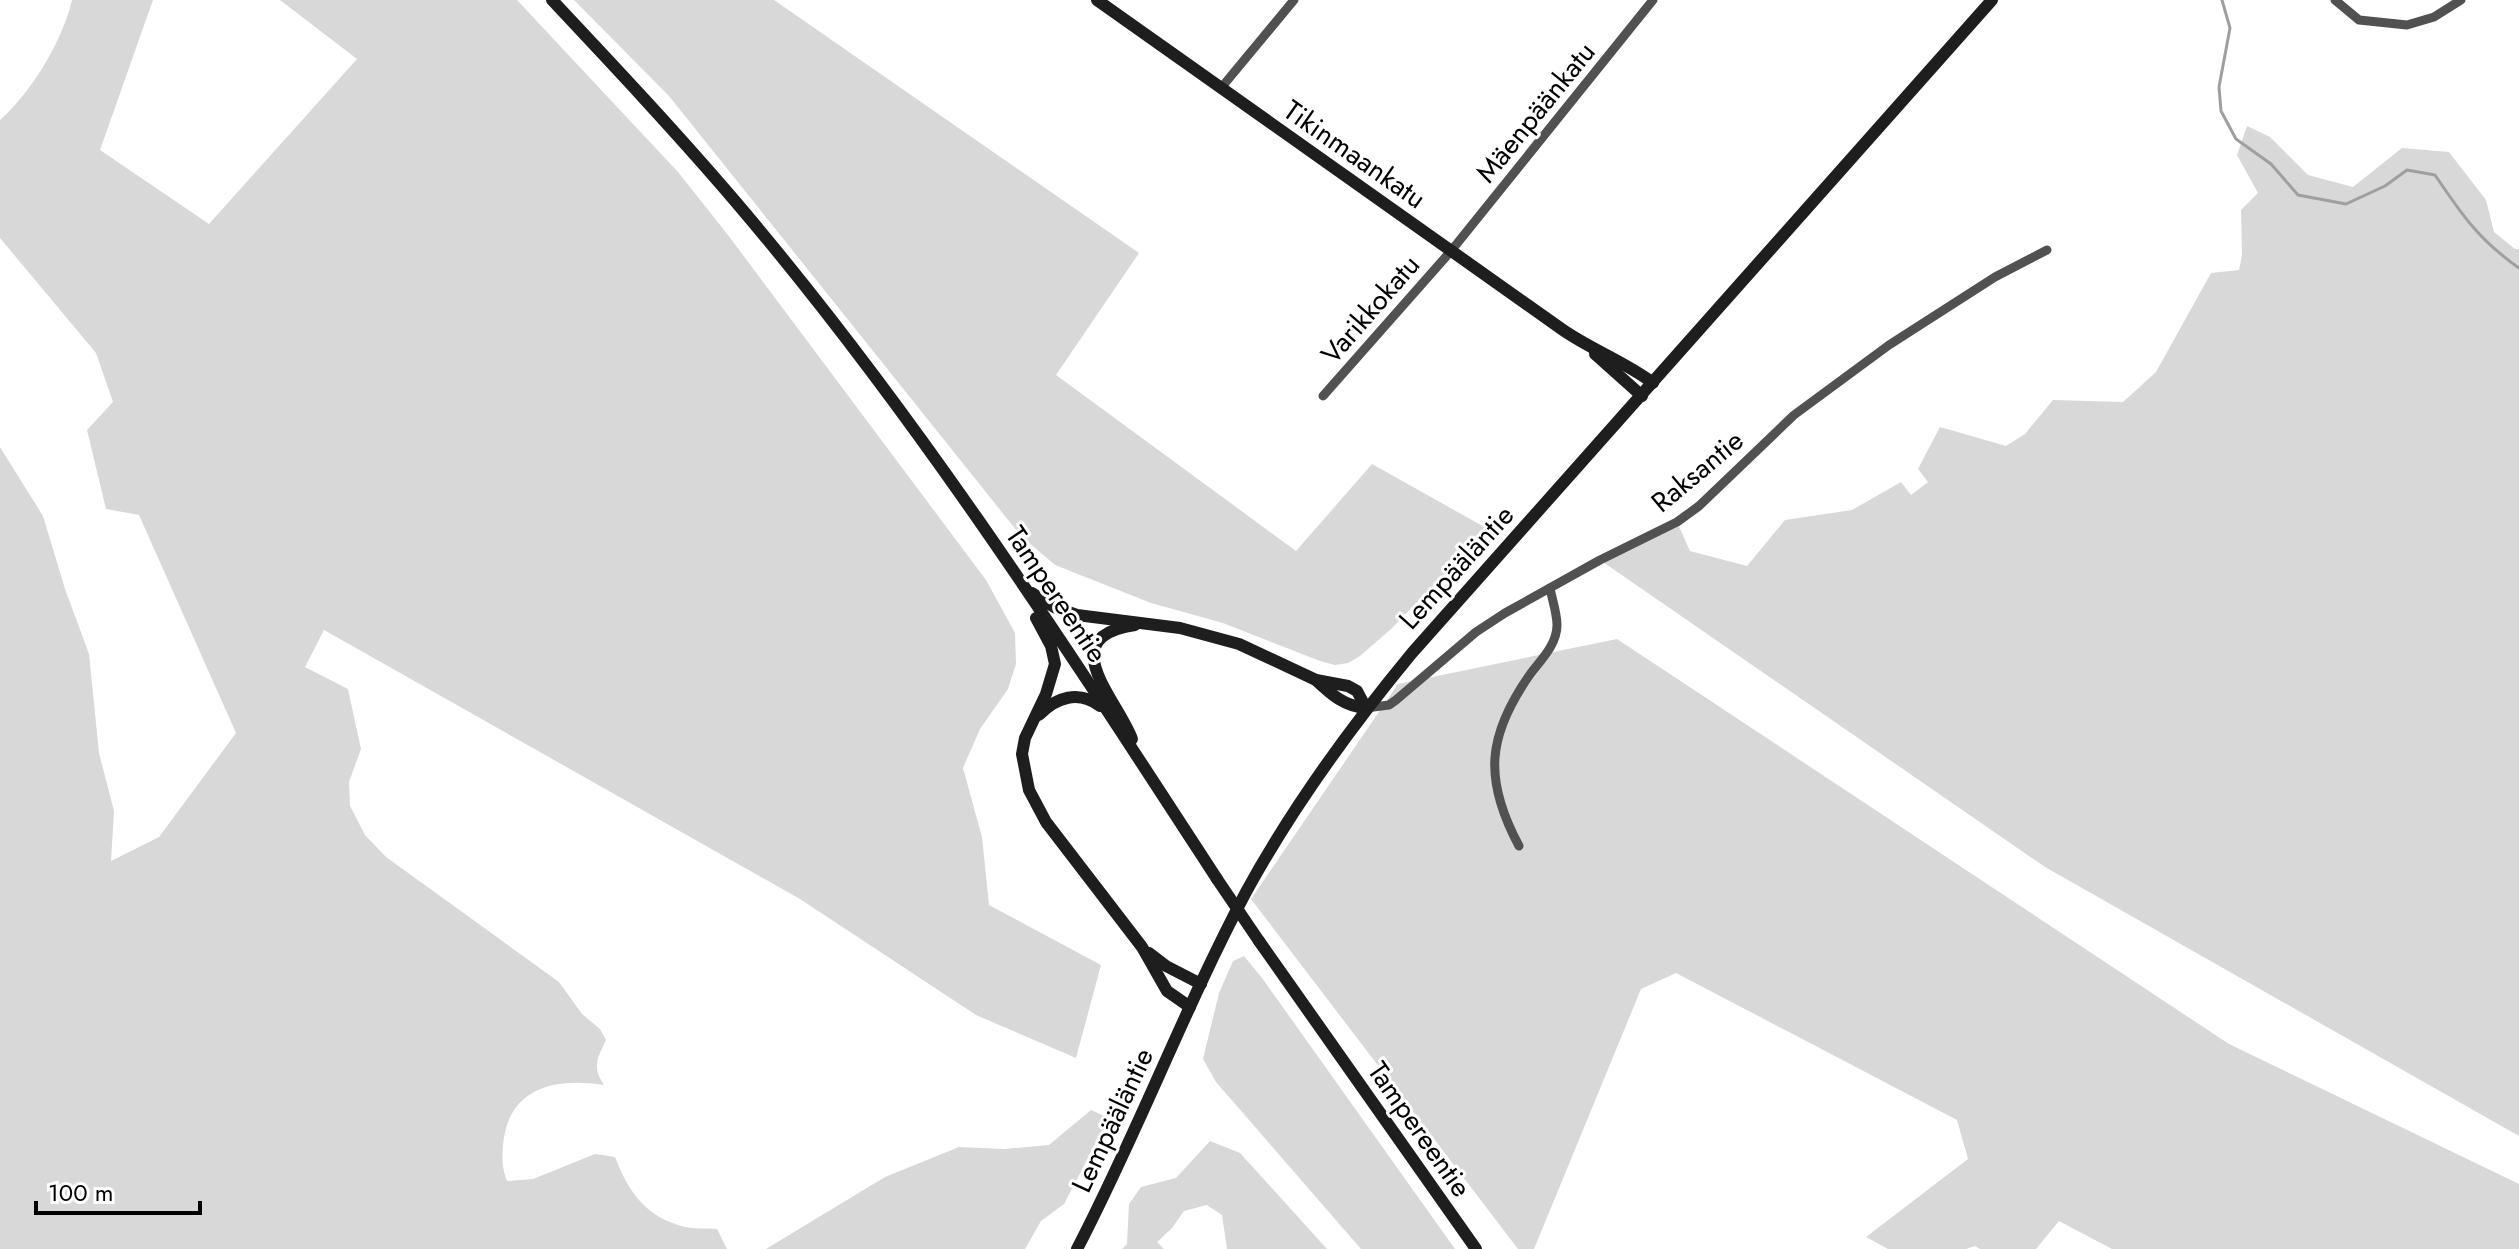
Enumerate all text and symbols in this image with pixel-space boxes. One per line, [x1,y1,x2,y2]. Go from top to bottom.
street label: Mäenpäänkatu [1466,33,1605,191]
street label: Tikinmaankatu [1275,90,1434,219]
street label: Varikkokatu [1311,246,1429,373]
street label: Raksantie [1642,421,1752,522]
street label: Lempääläntie [1389,496,1524,639]
street label: Tampereentie [996,518,1117,671]
street label: Lempääläntie [1061,1041,1164,1199]
street label: Tampereentie [1358,1053,1481,1205]
scale bar [36,1165,200,1215]
text: 100 m [48,1175,114,1210]

